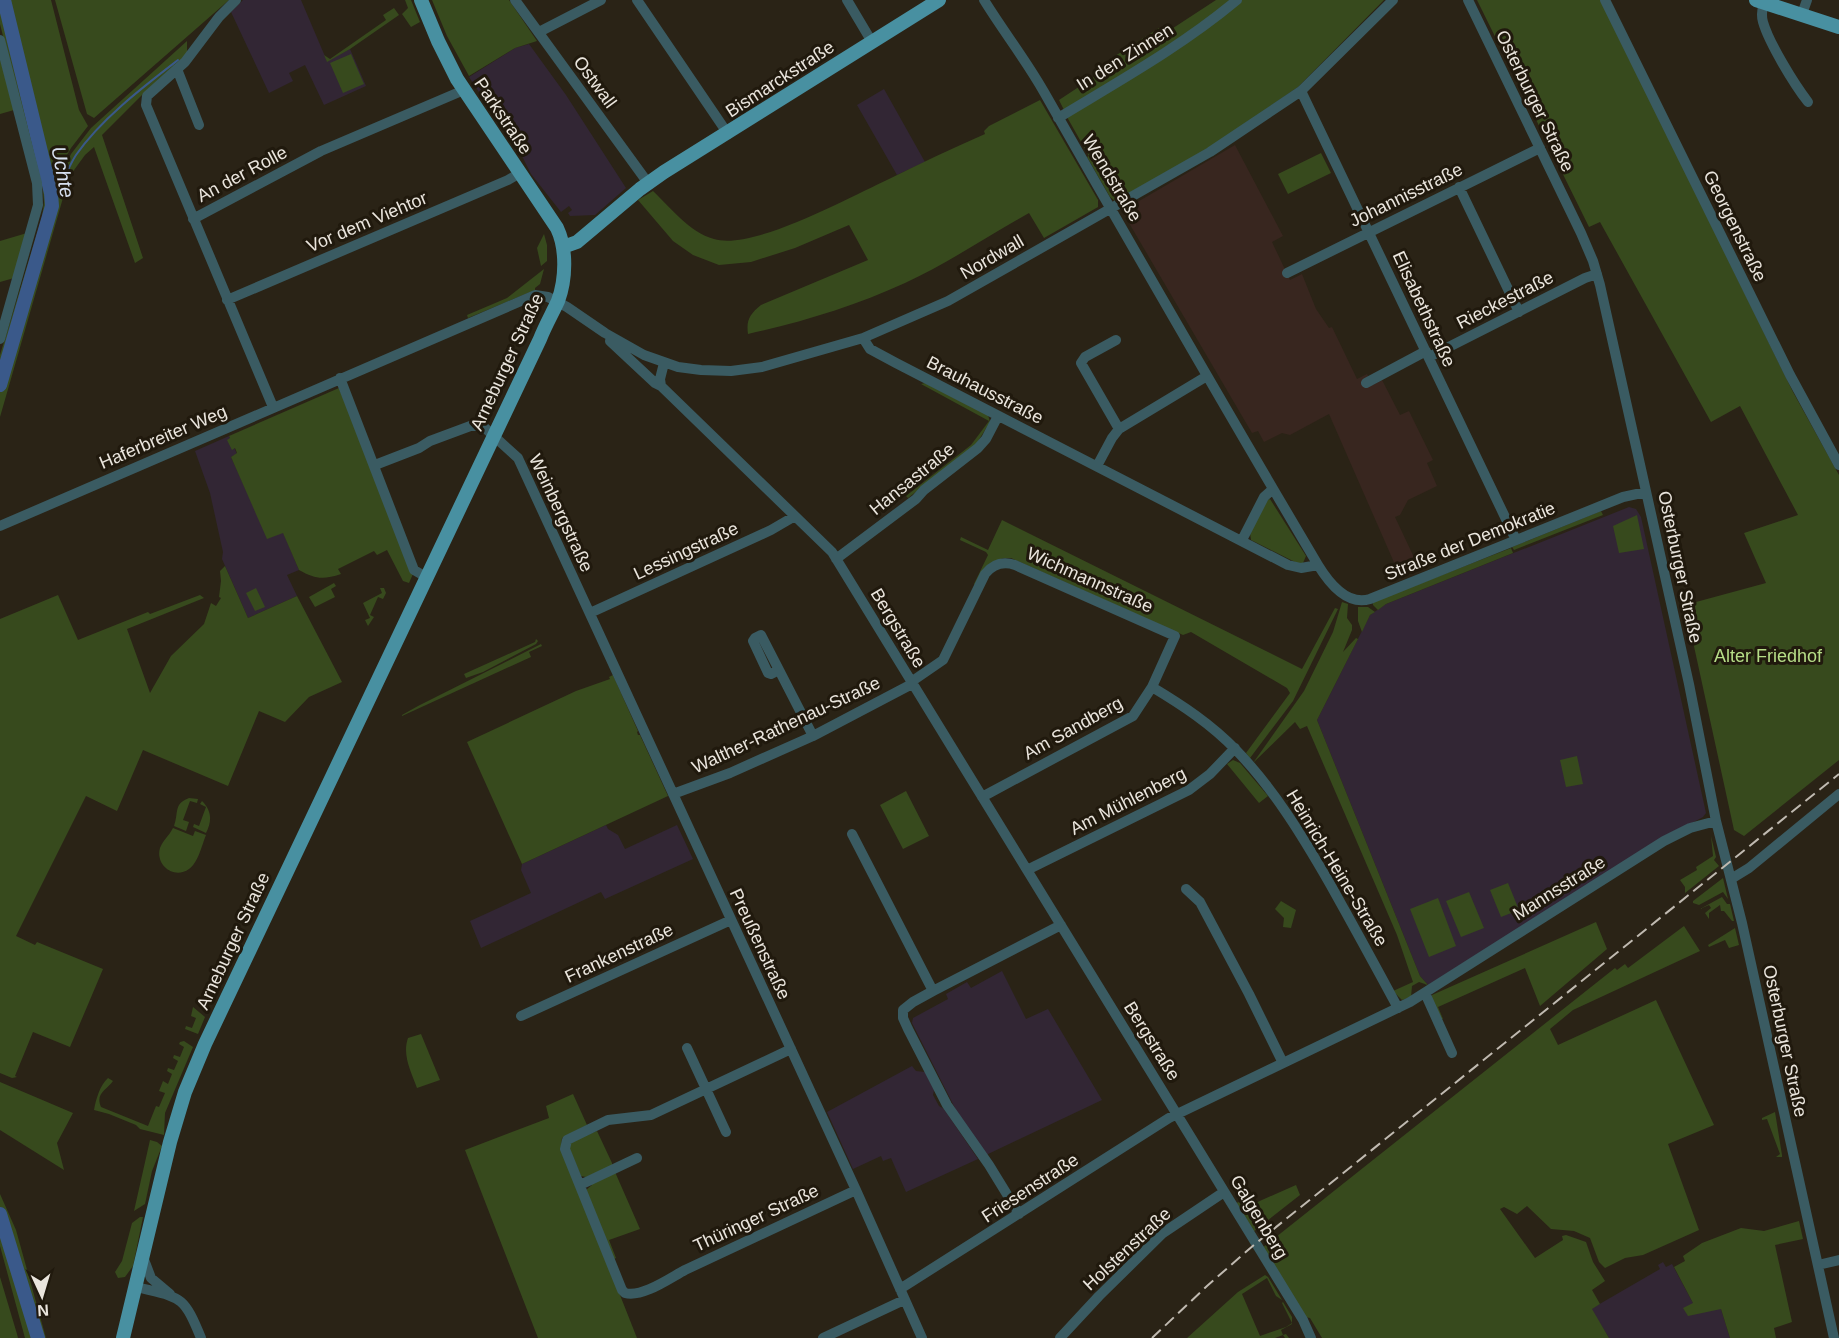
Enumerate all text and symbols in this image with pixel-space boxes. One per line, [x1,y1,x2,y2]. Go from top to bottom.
street label: In den Zinnen [1073,19,1177,95]
street label: Osterburger Straße [1492,27,1578,175]
street label: Bismarckstraße [722,37,838,121]
street label: Ostwall [570,52,620,112]
street label: Parkstraße [470,74,536,158]
street label: Wendstraße [1078,131,1146,225]
street label: An der Rolle [194,142,290,206]
water label: Uchte [47,144,79,200]
street label: Johannisstraße [1346,159,1466,231]
street label: Georgenstraße [1699,167,1771,285]
street label: Vor dem Viehtor [304,188,430,256]
street label: Nordwall [957,231,1027,283]
street label: Elisabethstraße [1389,248,1459,370]
street label: Rieckestraße [1453,267,1557,333]
street label: Arneburger Straße [466,290,548,434]
street label: Brauhausstraße [923,352,1047,428]
street label: Haferbreiter Weg [96,401,230,473]
street label: Hansastraße [866,439,958,519]
street label: Weinbergstraße [525,451,597,575]
street label: Osterburger Straße [1654,489,1706,645]
street label: Straße der Demokratie [1382,498,1558,584]
street label: Lessingstraße [631,518,741,584]
street label: Wichmannstraße [1024,543,1156,617]
street label: Bergstraße [866,585,930,671]
park label: Alter Friedhof [1714,646,1823,666]
street label: Walther-Rathenau-Straße [689,673,883,777]
street label: Am Sandberg [1020,693,1126,763]
street label: Am Mühlenberg [1067,763,1189,839]
street label: Heinrich-Heine-Straße [1282,786,1392,950]
street label: Mannsstraße [1509,852,1609,924]
street label: Arneburger Straße [192,869,274,1013]
street label: Preußenstraße [726,885,794,1003]
street label: Frankenstraße [562,919,676,987]
street label: Osterburger Straße [1759,963,1811,1119]
street label: Bergstraße [1120,998,1184,1084]
street label: Friesenstraße [978,1149,1082,1227]
street label: Galgenberg [1226,1172,1292,1262]
street label: Thüringer Straße [690,1180,822,1256]
street label: Holstenstraße [1079,1203,1175,1295]
north arrow [12,1266,72,1326]
text: N [37,1302,49,1319]

